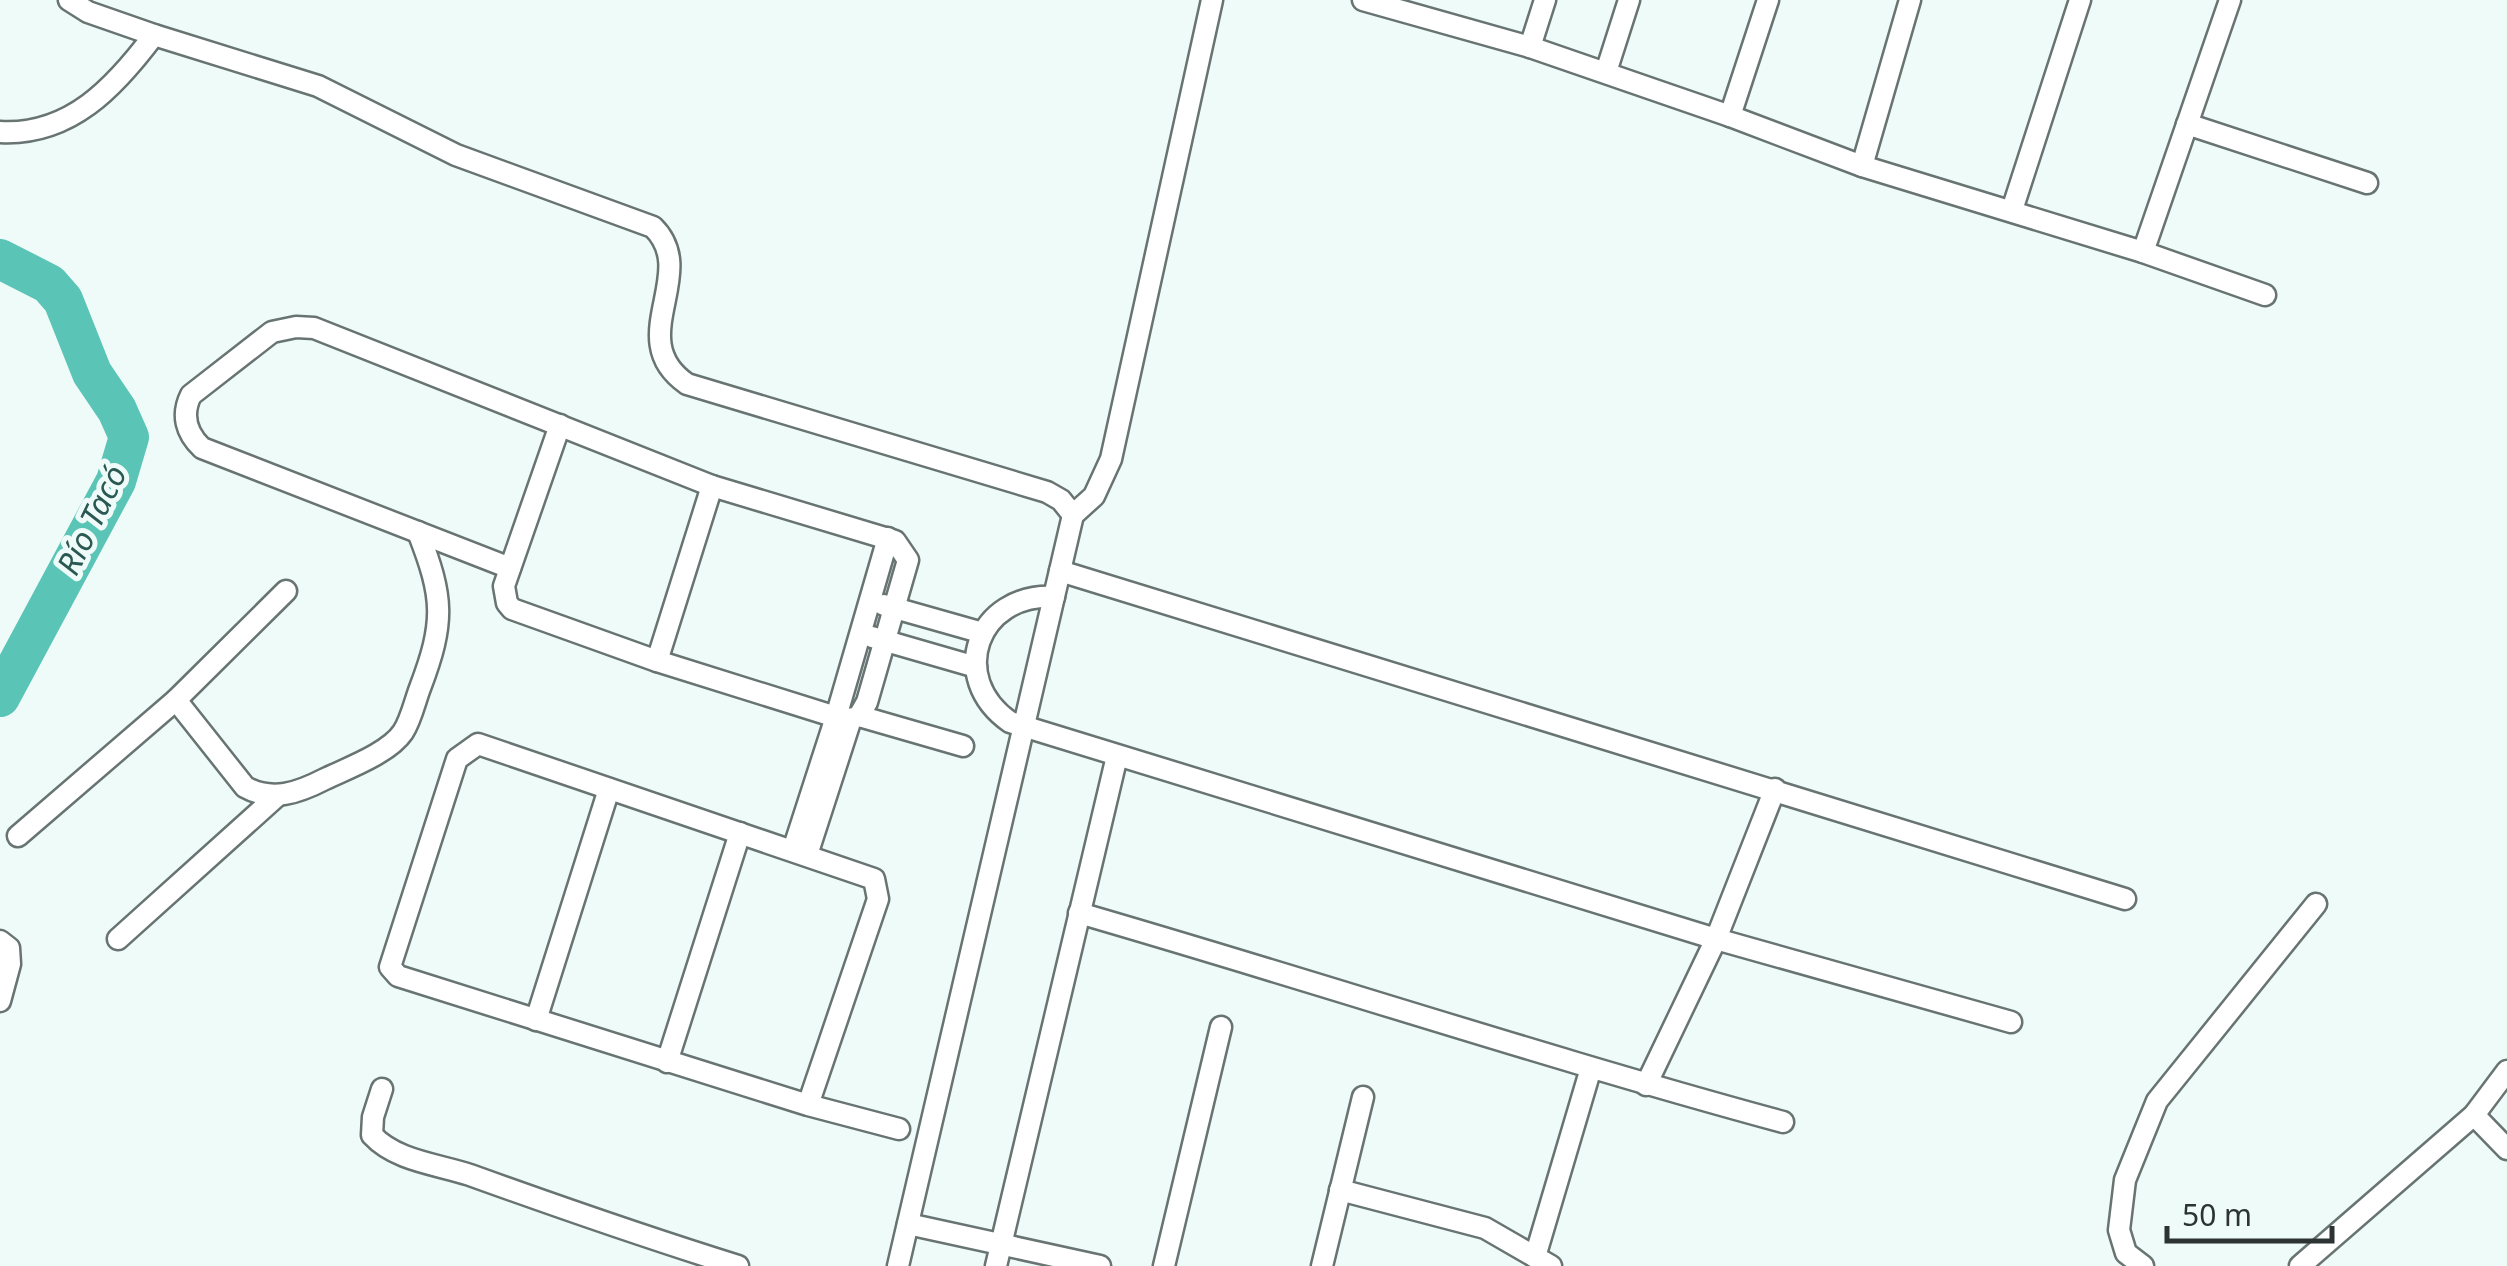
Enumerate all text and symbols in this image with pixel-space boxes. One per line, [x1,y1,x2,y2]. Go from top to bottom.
water label: Río Tacó [46,457,136,581]
scale bar [2167,1181,2332,1243]
text: 50 m [2182,1194,2252,1235]

